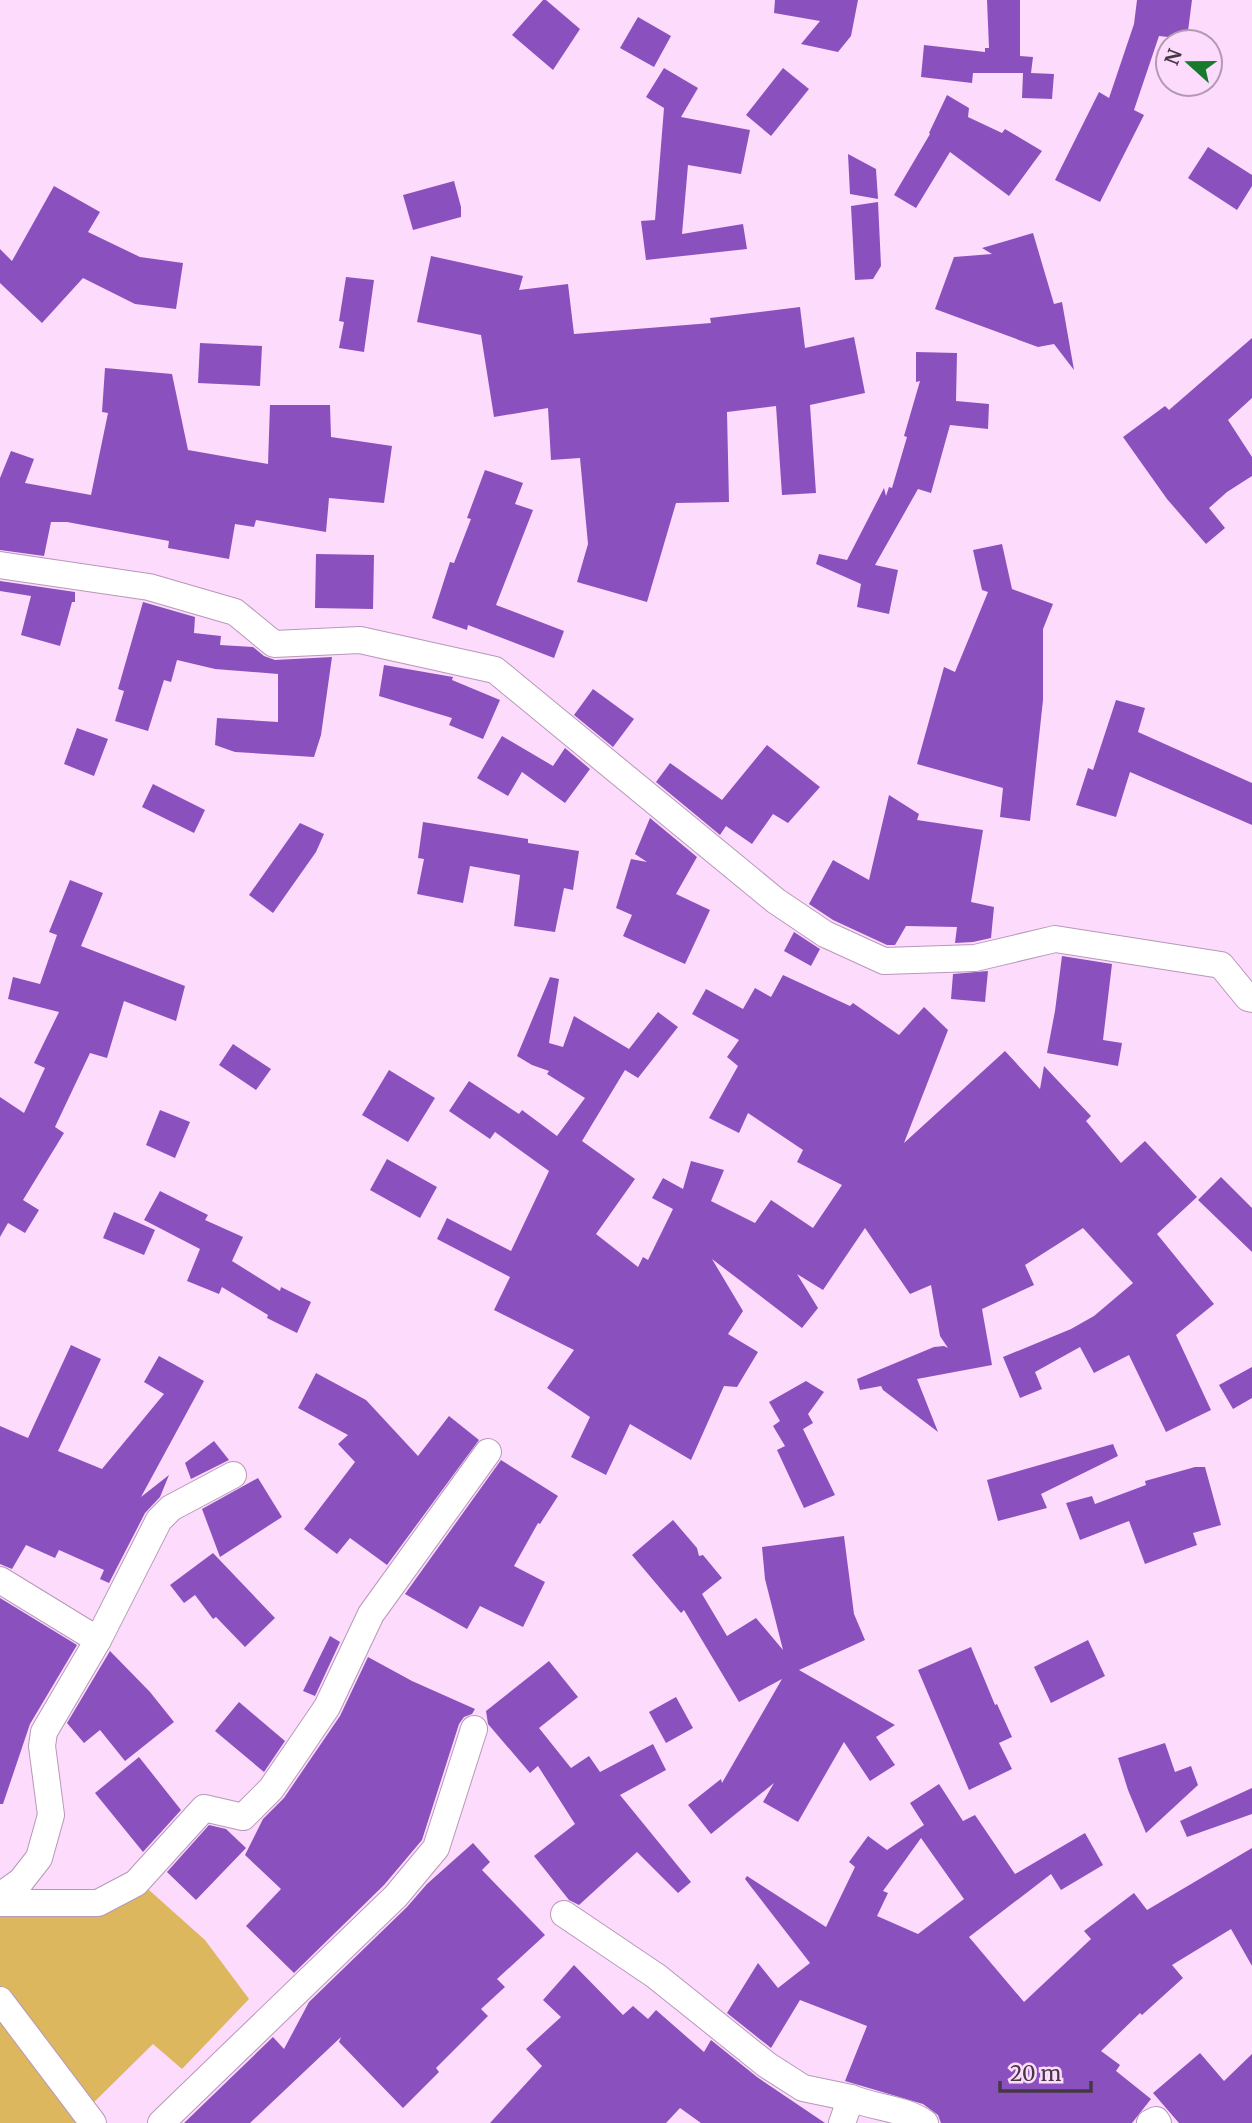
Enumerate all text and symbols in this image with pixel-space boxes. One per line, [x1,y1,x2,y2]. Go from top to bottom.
north arrow [1154,28,1224,98]
text: N [1159,46,1187,68]
scale bar [1000,2050,1091,2094]
text: 20 m [1010,2060,1062,2087]

